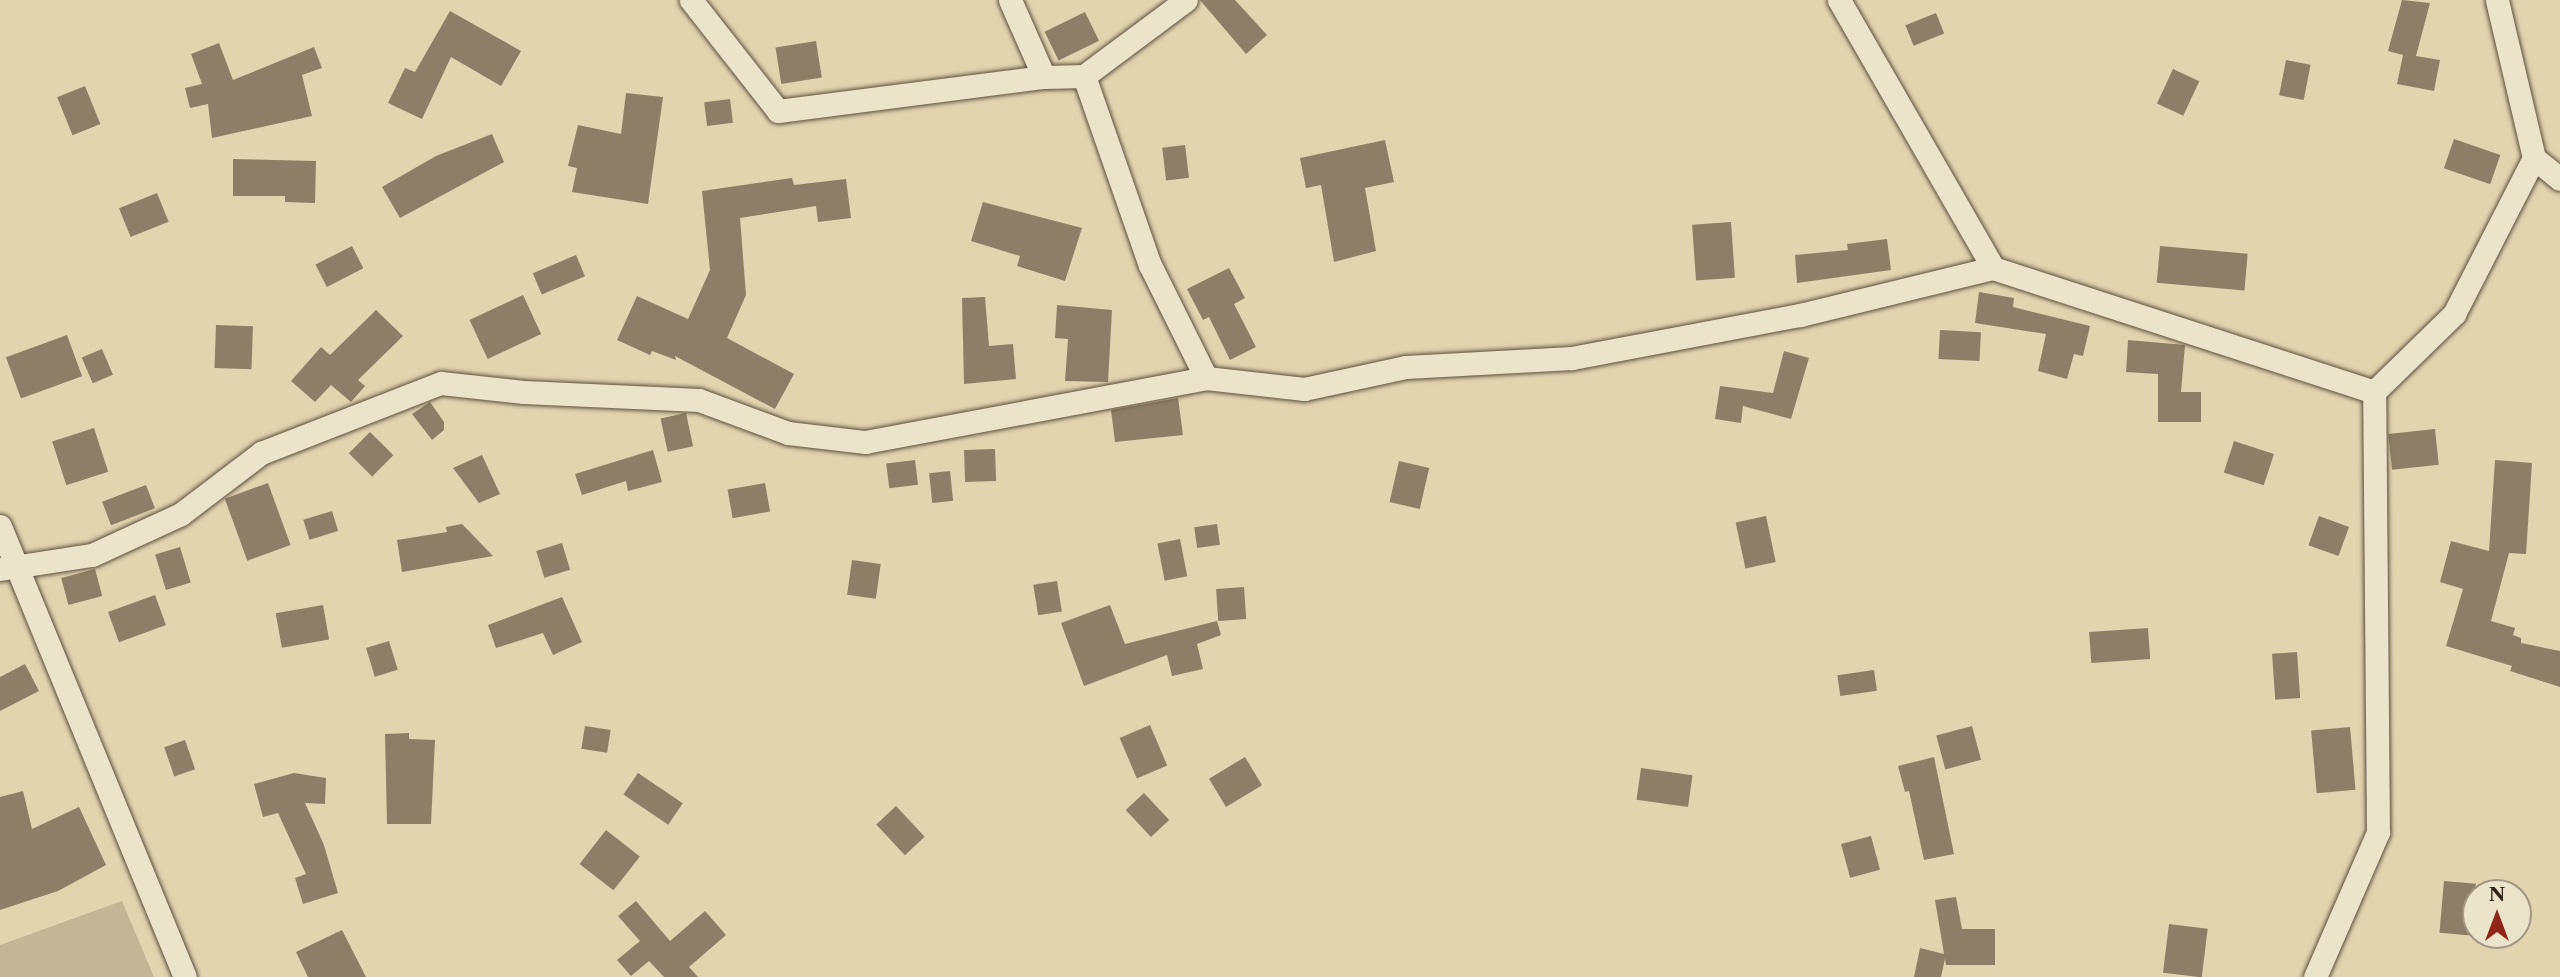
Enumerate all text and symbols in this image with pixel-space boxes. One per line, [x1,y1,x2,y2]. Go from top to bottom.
north arrow [2462,879,2532,949]
text: N [2489,883,2505,906]

